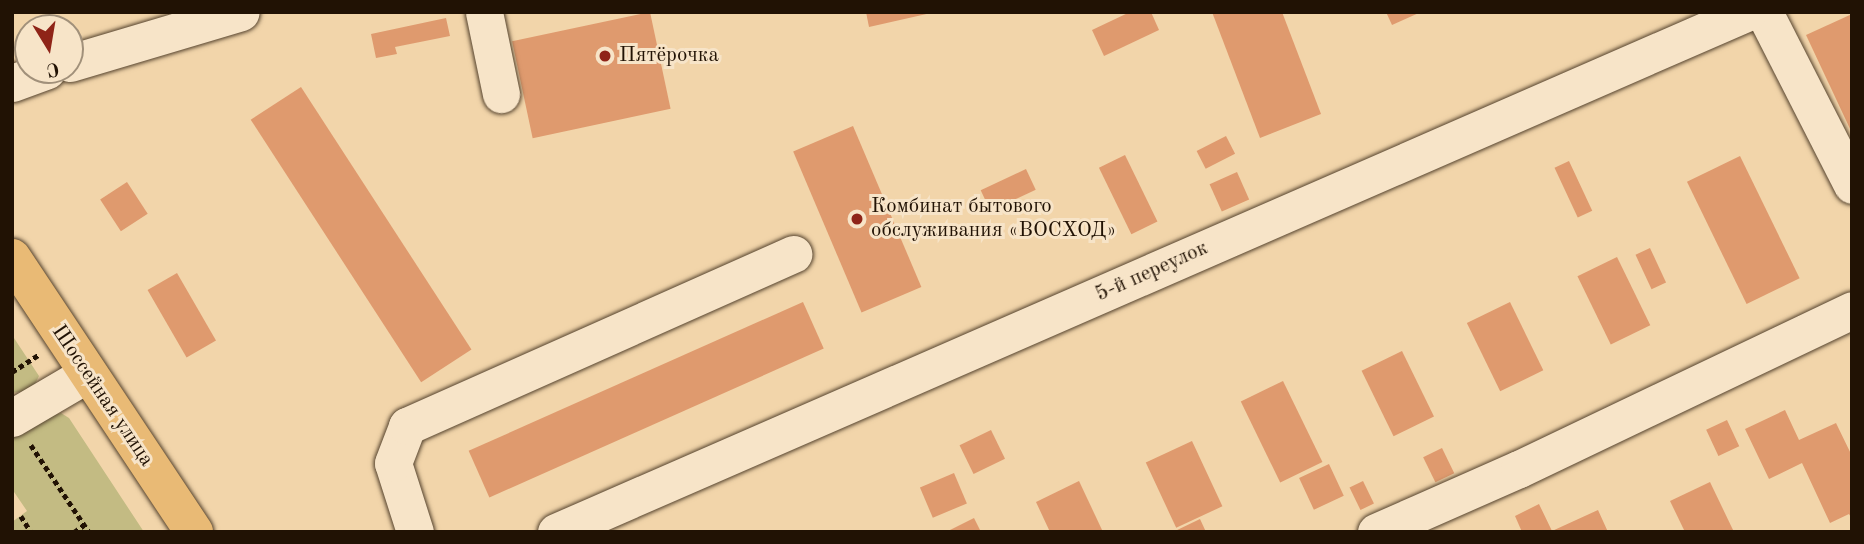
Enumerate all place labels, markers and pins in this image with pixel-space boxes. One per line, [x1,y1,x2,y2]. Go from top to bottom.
place label: Пятёрочка [619,43,719,69]
marker: Пятёрочка [597,48,613,64]
place label: Комбинат бытового обслуживания «ВОСХОД» [871,194,1116,244]
marker: Комбинат бытового обслуживания «ВОСХОД» [849,211,865,227]

